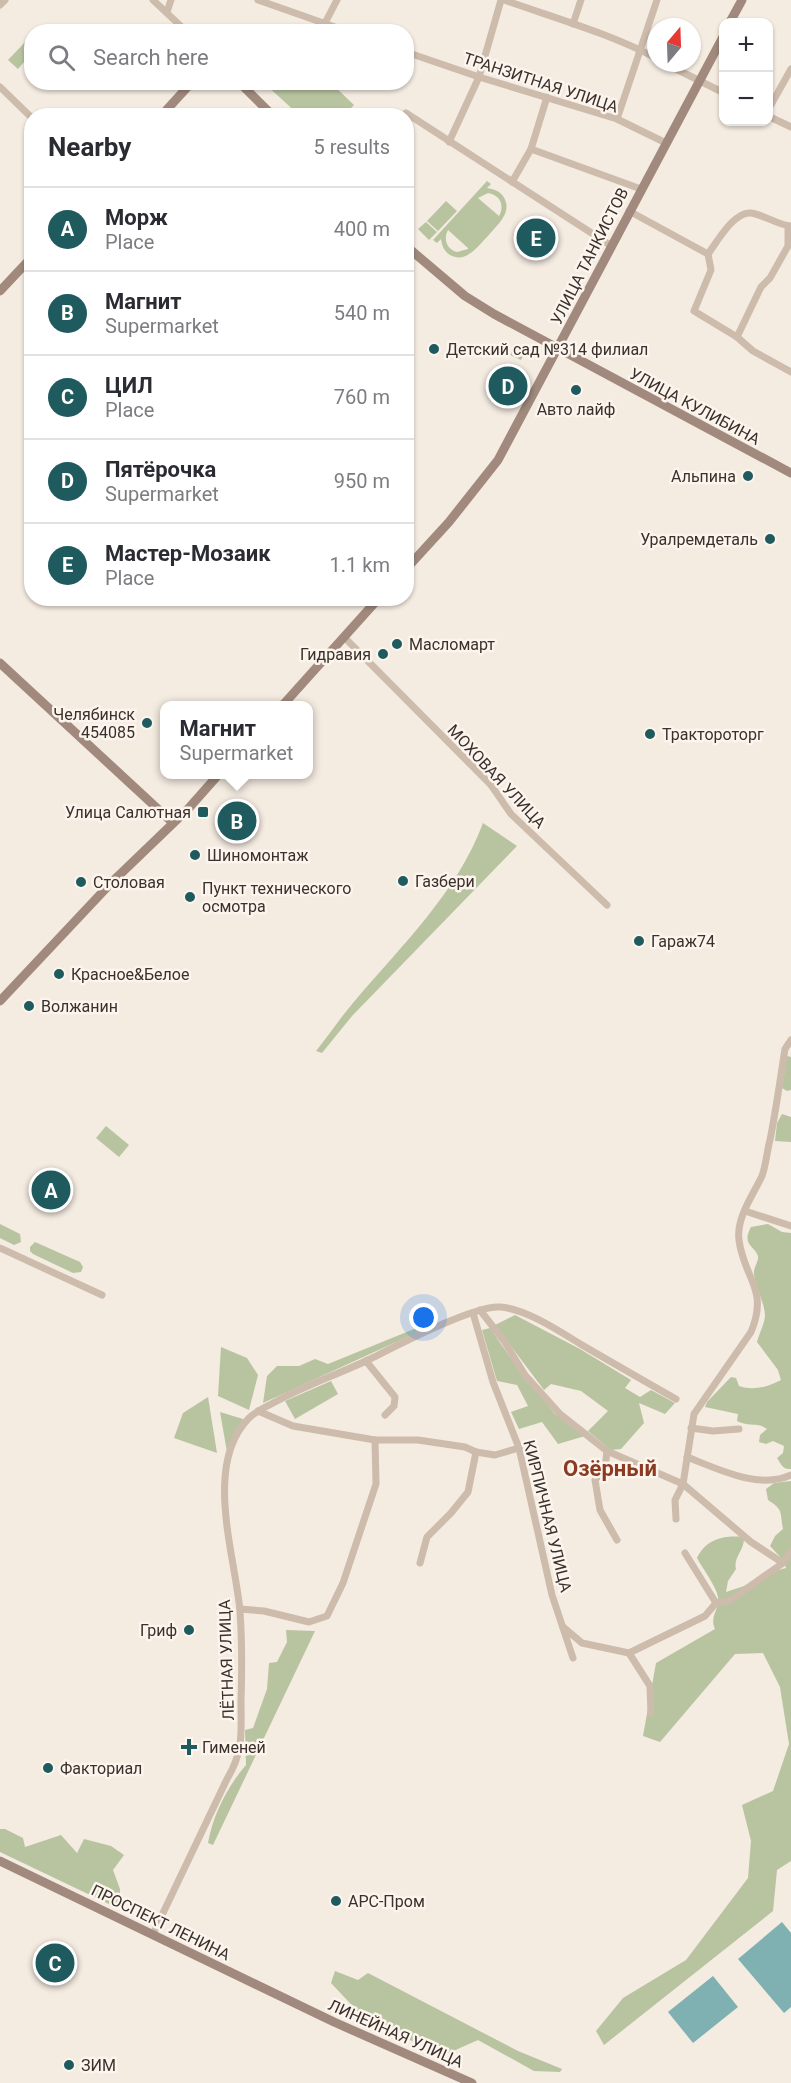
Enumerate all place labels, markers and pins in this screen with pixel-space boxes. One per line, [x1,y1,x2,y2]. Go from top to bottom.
pin: E [516,216,556,260]
place label: Детский сад №314 филиал [446,340,648,359]
marker: Детский сад №314 филиал [427,342,441,356]
pin: D [488,364,528,408]
marker: Авто лайф [569,383,583,397]
place label: Авто лайф [537,400,615,419]
place label: Альпина [671,467,736,486]
marker: Альпина [741,469,755,483]
place label: Уралремдеталь [640,530,758,549]
marker: Уралремдеталь [763,532,777,546]
place label: Масломарт [409,635,495,654]
marker: Масломарт [390,637,404,651]
place label: Гидравия [300,645,371,664]
marker: Гидравия [376,647,390,661]
place label: Челябинск 454085 [53,705,135,742]
marker: Челябинск 454085 [140,716,154,730]
place label: Трактороторг [662,725,764,744]
marker: Трактороторг [643,727,657,741]
pin: B [218,798,256,844]
place label: Улица Салютная [65,803,191,822]
marker: Улица Салютная [196,805,210,819]
place label: Шиномонтаж [207,846,309,865]
marker: Шиномонтаж [188,848,202,862]
place label: Газбери [415,872,475,891]
place label: Столовая [93,873,165,892]
marker: Газбери [396,874,410,888]
marker: Столовая [74,875,88,889]
place label: Пункт технического осмотра [202,879,351,916]
marker: Пункт технического осмотра [183,890,197,904]
place label: Гараж74 [651,932,715,951]
marker: Гараж74 [632,934,646,948]
place label: Красное&Белое [71,965,189,984]
marker: Красное&Белое [52,967,66,981]
place label: Волжанин [41,997,118,1016]
marker: Волжанин [22,999,36,1013]
pin: A [32,1168,70,1212]
place label: Гриф [140,1621,177,1640]
marker: Гриф [182,1623,196,1637]
marker: Гименей [180,1738,198,1756]
place label: Гименей [202,1738,266,1757]
place label: Факториал [60,1759,142,1778]
marker: Факториал [41,1761,55,1775]
place label: АРС-Пром [348,1892,425,1911]
marker: АРС-Пром [329,1894,343,1908]
pin: C [36,1940,74,1986]
place label: ЗИМ [81,2056,116,2075]
marker: ЗИМ [62,2058,76,2072]

